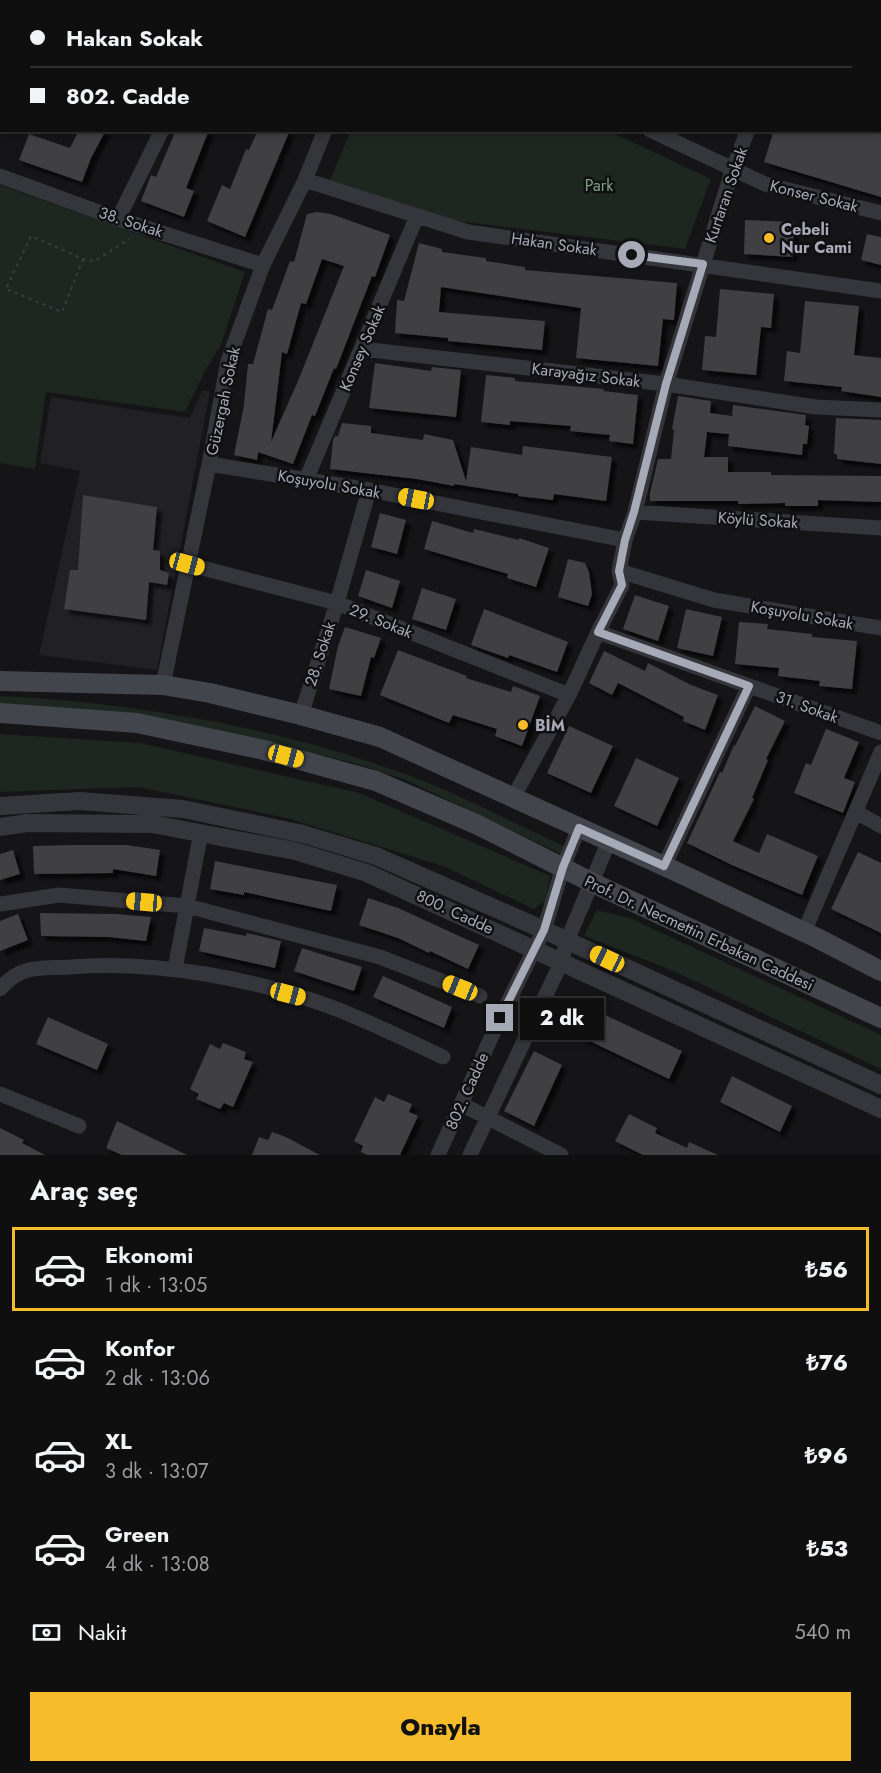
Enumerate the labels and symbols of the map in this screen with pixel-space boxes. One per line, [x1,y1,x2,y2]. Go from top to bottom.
street label: Kurtaran Sokak [699,143,753,246]
park label: Park [585,174,614,197]
street label: Konser Sokak [768,174,861,218]
street label: 38. Sokak [96,201,167,243]
place label: Cebeli Nur Cami [781,218,852,259]
street label: Hakan Sokak [510,227,599,262]
marker: Cebeli Nur Cami [762,231,776,245]
route start [618,241,645,268]
street label: Konsey Sokak [334,301,391,394]
street label: Güzergah Sokak [200,344,246,458]
street label: Karayağız Sokak [530,357,643,393]
street label: Koşuyolu Sokak [276,464,383,505]
car [397,487,435,511]
street label: Köylü Sokak [717,506,800,534]
car [167,551,207,577]
street label: Koşuyolu Sokak [749,595,856,636]
street label: 29. Sokak [346,598,417,644]
street label: 28. Sokak [299,618,342,689]
street label: 31. Sokak [773,685,842,729]
place label: BİM [535,714,565,737]
marker: BİM [516,718,530,732]
car [266,743,306,769]
street label: Prof. Dr. Necmettin Erbakan Caddesi [581,870,817,996]
street label: 800. Cadde [413,884,497,940]
car [125,891,163,913]
car [587,943,627,975]
car [440,973,480,1003]
car [268,981,308,1007]
callout: 2 dk [521,997,605,1039]
route end [486,1004,513,1031]
street label: 802. Cadde [440,1049,494,1133]

